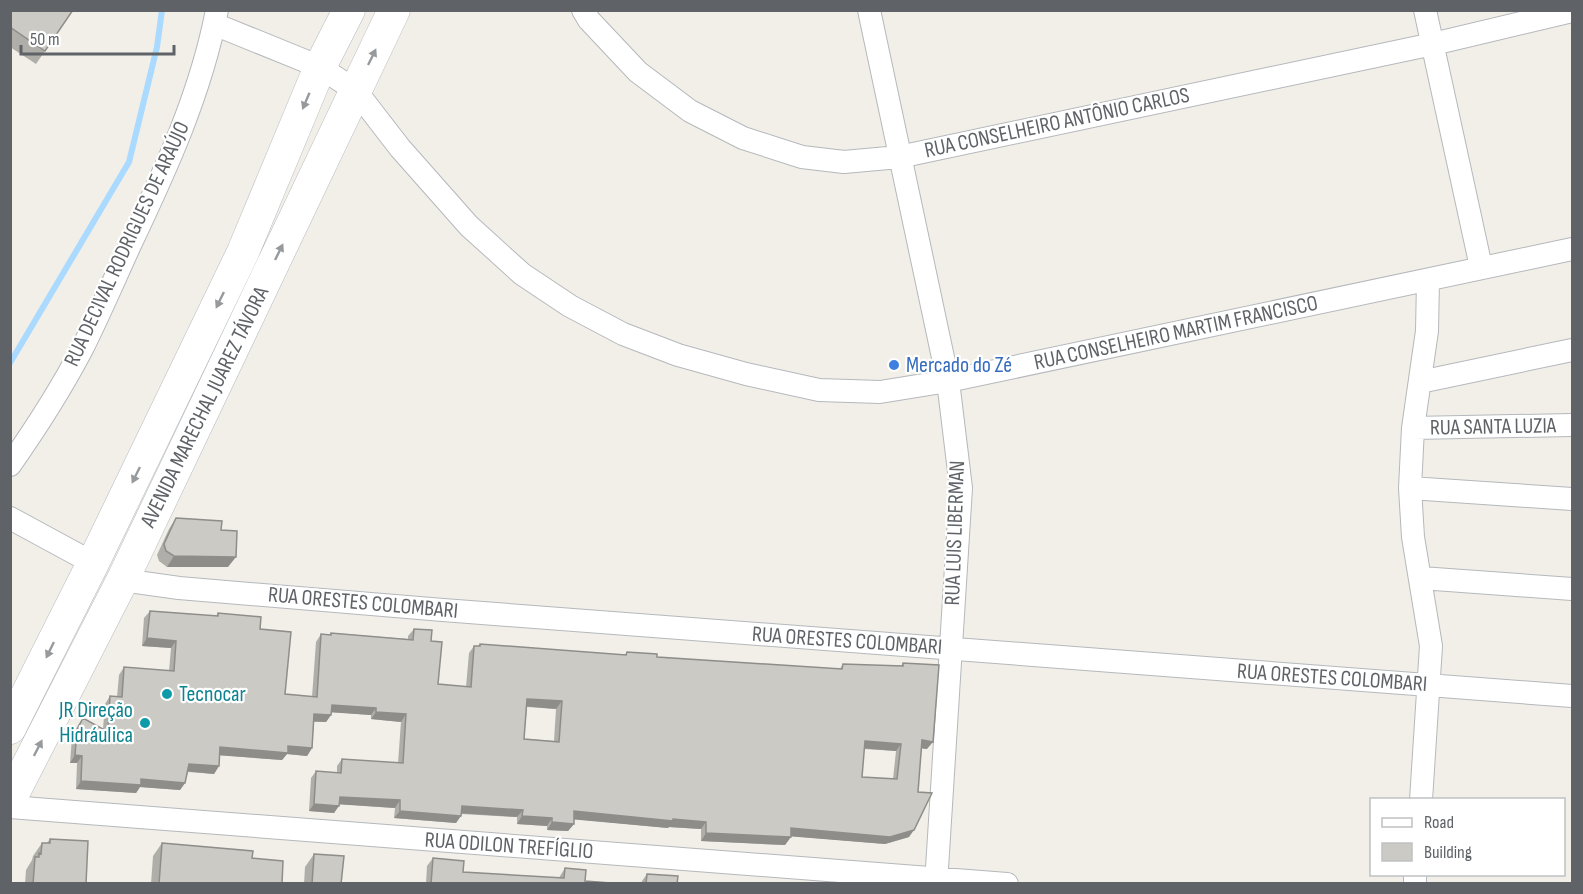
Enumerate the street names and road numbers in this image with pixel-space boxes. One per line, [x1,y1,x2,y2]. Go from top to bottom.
street label: RUA CONSELHEIRO ANTÔNIO CARLOS [922,82,1192,164]
street label: RUA DECIVAL RODRIGUES DE ARAÚJO [58,117,196,371]
street label: AVENIDA MARECHAL JUAREZ TÁVORA [134,282,275,533]
street label: RUA CONSELHEIRO MARTIM FRANCISCO [1032,290,1320,376]
street label: RUA SANTA LUZIA [1430,412,1557,442]
street label: RUA LUIS LIBERMAN [939,460,971,606]
street label: RUA ORESTES COLOMBARI [267,581,459,625]
street label: RUA ORESTES COLOMBARI [751,621,943,661]
street label: RUA ORESTES COLOMBARI [1236,658,1428,698]
street label: RUA ODILON TREFÍGLIO [424,827,594,865]

